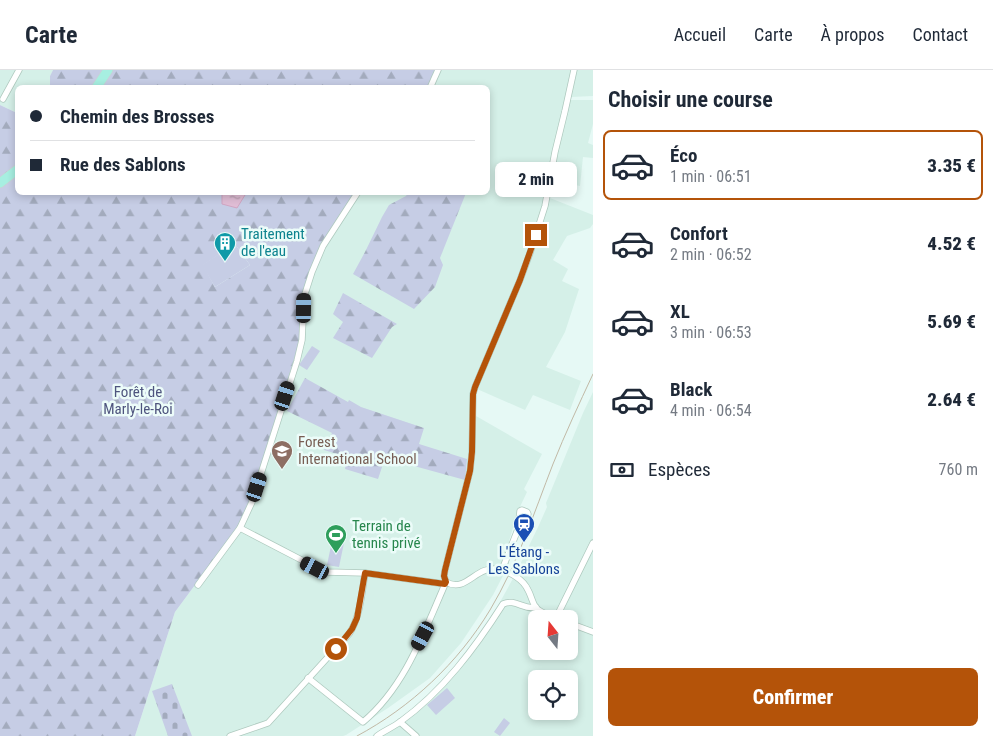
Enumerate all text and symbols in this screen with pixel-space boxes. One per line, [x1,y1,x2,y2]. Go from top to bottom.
text: Carte [25,21,77,49]
text: Accueil [674,24,726,45]
text: Carte [754,24,793,45]
text: À propos [821,24,884,45]
text: Contact [912,24,968,45]
text: Choisir une course [608,87,773,112]
text: Chemin des Brosses [60,105,214,128]
icon: car [610,143,655,188]
text: Éco [670,144,697,167]
text: Rue des Sablons [60,153,186,176]
text: 3.35 € [927,154,976,177]
callout: 2 min [495,162,577,198]
text: 1 min · 06:51 [670,167,752,186]
text: 2 min [518,170,554,189]
icon: car [610,221,655,266]
text: Confort [670,222,728,245]
route end [525,224,547,246]
place label: Traitement de l'eau [241,225,305,260]
building icon: Traitement de l'eau [213,231,237,262]
text: 4.52 € [927,232,976,255]
text: 2 min · 06:52 [670,245,752,264]
car [296,293,311,323]
icon: car [610,299,655,344]
text: XL [670,300,690,323]
text: 5.69 € [927,310,976,333]
text: 3 min · 06:53 [670,323,752,342]
icon: car [610,377,655,422]
text: Black [670,378,712,401]
car [273,379,296,413]
park label: Forêt de Marly-le-Roi [103,383,173,418]
text: 2.64 € [927,388,976,411]
text: 4 min · 06:54 [670,401,752,420]
place label: Forest International School [298,433,417,468]
school or university icon: Forest International School [270,439,294,470]
icon: cash [608,456,636,484]
text: Espèces [648,458,711,481]
text: 760 m [939,460,978,479]
car [245,470,268,504]
station icon: L'Étang - Les Sablons [512,512,536,543]
place label: Terrain de tennis privé [352,517,421,552]
sports icon: Terrain de tennis privé [324,523,348,554]
place label: L'Étang - Les Sablons [488,543,560,578]
car [298,555,331,581]
north arrow [528,610,578,660]
map controls [528,610,578,720]
car [409,619,436,653]
route start [325,638,347,660]
button: Confirmer [608,668,978,726]
button: locate [528,670,578,720]

